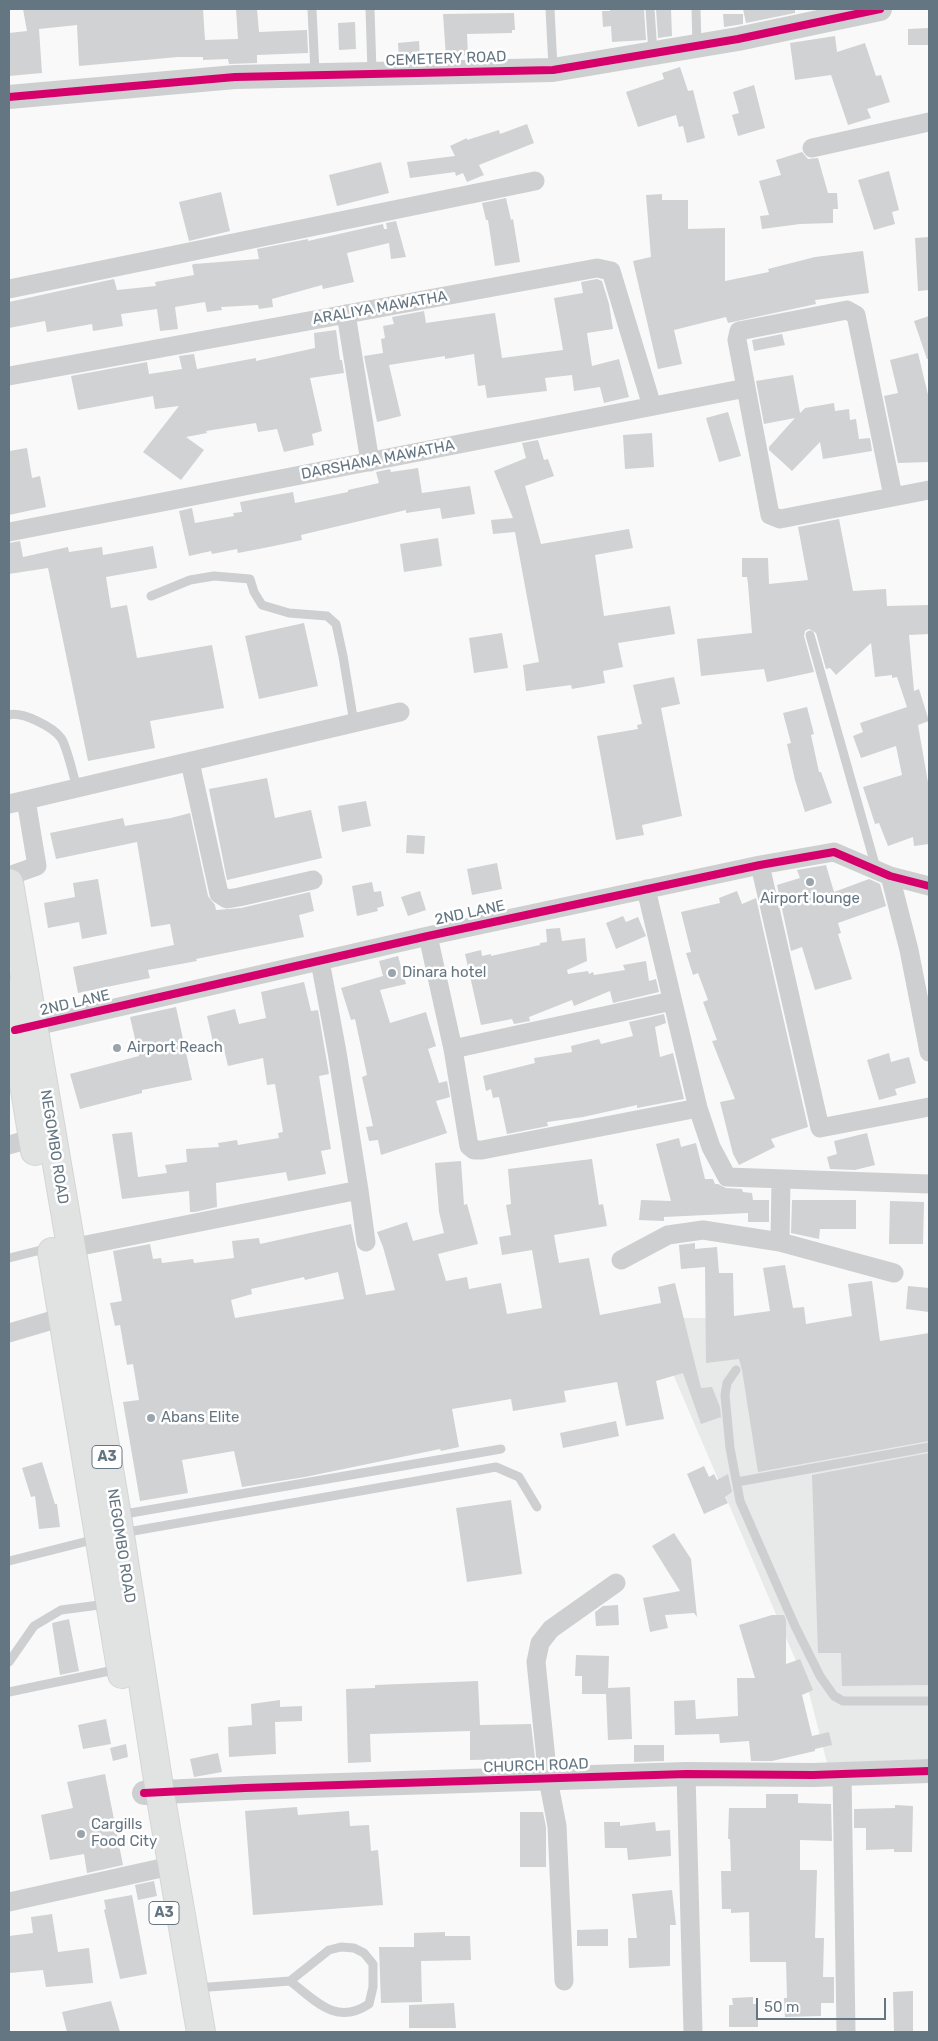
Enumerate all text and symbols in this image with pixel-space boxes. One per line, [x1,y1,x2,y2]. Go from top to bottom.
street label: CEMETERY ROAD [385,48,507,70]
street label: ARALIYA MAWATHA [311,287,449,329]
street label: DARSHANA MAWATHA [300,436,456,484]
marker: Airport lounge [804,876,816,888]
place label: Airport lounge [760,890,860,908]
street label: 2ND LANE [433,897,507,929]
place label: Dinara hotel [402,964,486,982]
marker: Dinara hotel [386,967,398,979]
street label: 2ND LANE [38,986,112,1020]
place label: Airport Reach [127,1039,223,1057]
marker: Airport Reach [111,1042,123,1054]
street label: NEGOMBO ROAD [36,1088,72,1206]
place label: Abans Elite [161,1409,239,1427]
marker: Abans Elite [145,1412,157,1424]
road number: A3 [92,1445,122,1468]
street label: NEGOMBO ROAD [103,1487,139,1605]
street label: CHURCH ROAD [483,1755,589,1777]
place label: Cargills Food City [91,1816,157,1851]
marker: Cargills Food City [75,1828,87,1840]
road number: A3 [149,1902,179,1925]
scale bar [758,1988,888,2020]
text: 50 m [764,1998,799,2016]

